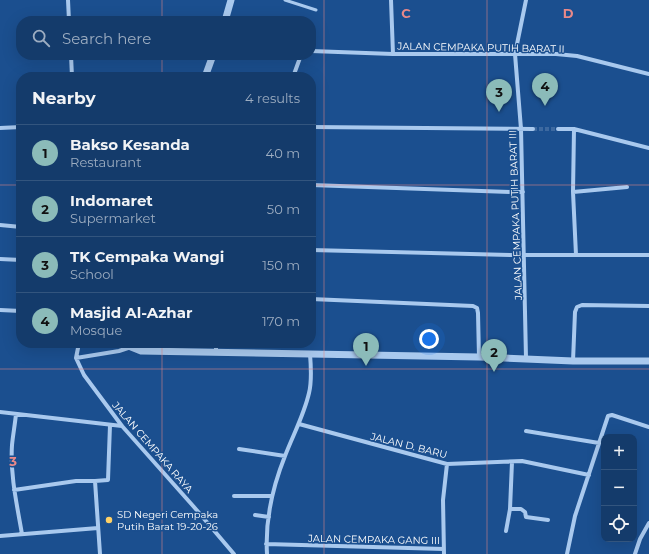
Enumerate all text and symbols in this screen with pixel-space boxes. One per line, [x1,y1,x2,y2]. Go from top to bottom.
text: C [401,5,411,21]
text: D [563,5,574,21]
search box [16,16,316,60]
icon: search [30,27,52,49]
text: Search here [62,29,151,48]
street label: JALAN CEMPAKA PUTIH BARAT II [396,40,565,55]
pin: 4 [532,73,558,106]
pin: 3 [486,79,512,112]
text: Nearby [32,88,96,108]
text: 4 results [245,90,300,106]
street label: JALAN CEMPAKA PUTIH BARAT III [506,130,525,301]
text: Bakso Kesanda [70,135,190,154]
text: 1 [42,145,48,161]
text: 40 m [266,145,300,161]
text: Restaurant [70,154,141,170]
text: Indomaret [70,191,153,210]
text: 2 [41,201,49,217]
text: 50 m [267,201,300,217]
text: Supermarket [70,210,156,226]
text: TK Cempaka Wangi [70,247,224,266]
text: 3 [41,257,49,273]
text: 150 m [262,257,300,273]
text: School [70,266,114,282]
text: Masjid Al-Azhar [70,303,192,322]
text: 4 [41,313,49,329]
text: 170 m [262,313,300,329]
text: Mosque [70,322,122,338]
your location [419,329,439,349]
pin: 1 [353,333,379,366]
pin: 2 [481,339,507,372]
street label: JALAN CEMPAKA RAYA [109,398,196,496]
street label: JALAN D. BARU [368,429,449,461]
map controls [601,434,637,542]
button: + [601,434,637,470]
text: 3 [8,453,17,469]
button: − [601,470,637,506]
button: locate [601,506,637,542]
place label: SD Negeri Cempaka Putih Barat 19-20-26 [117,508,218,533]
marker: SD Negeri Cempaka Putih Barat 19-20-26 [104,515,114,525]
street label: JALAN CEMPAKA GANG III [307,532,440,547]

